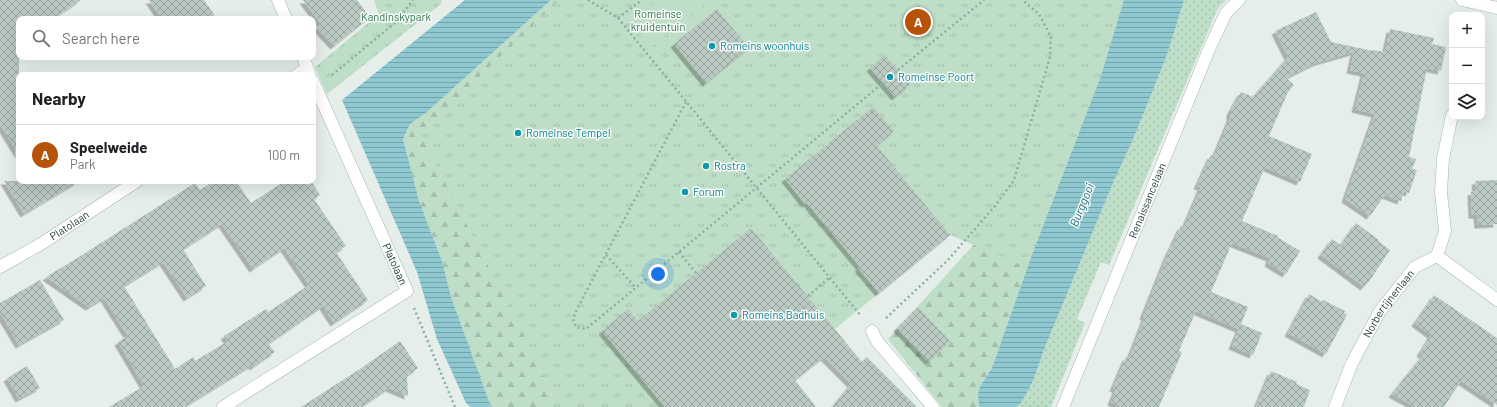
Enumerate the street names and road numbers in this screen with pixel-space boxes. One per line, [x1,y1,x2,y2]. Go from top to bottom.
street label: Renaissancelaan [1126,161,1168,240]
street label: Platolaan [47,207,91,242]
street label: Platolaan [381,241,410,287]
street label: Norbertijnenlaan [1360,267,1416,340]

